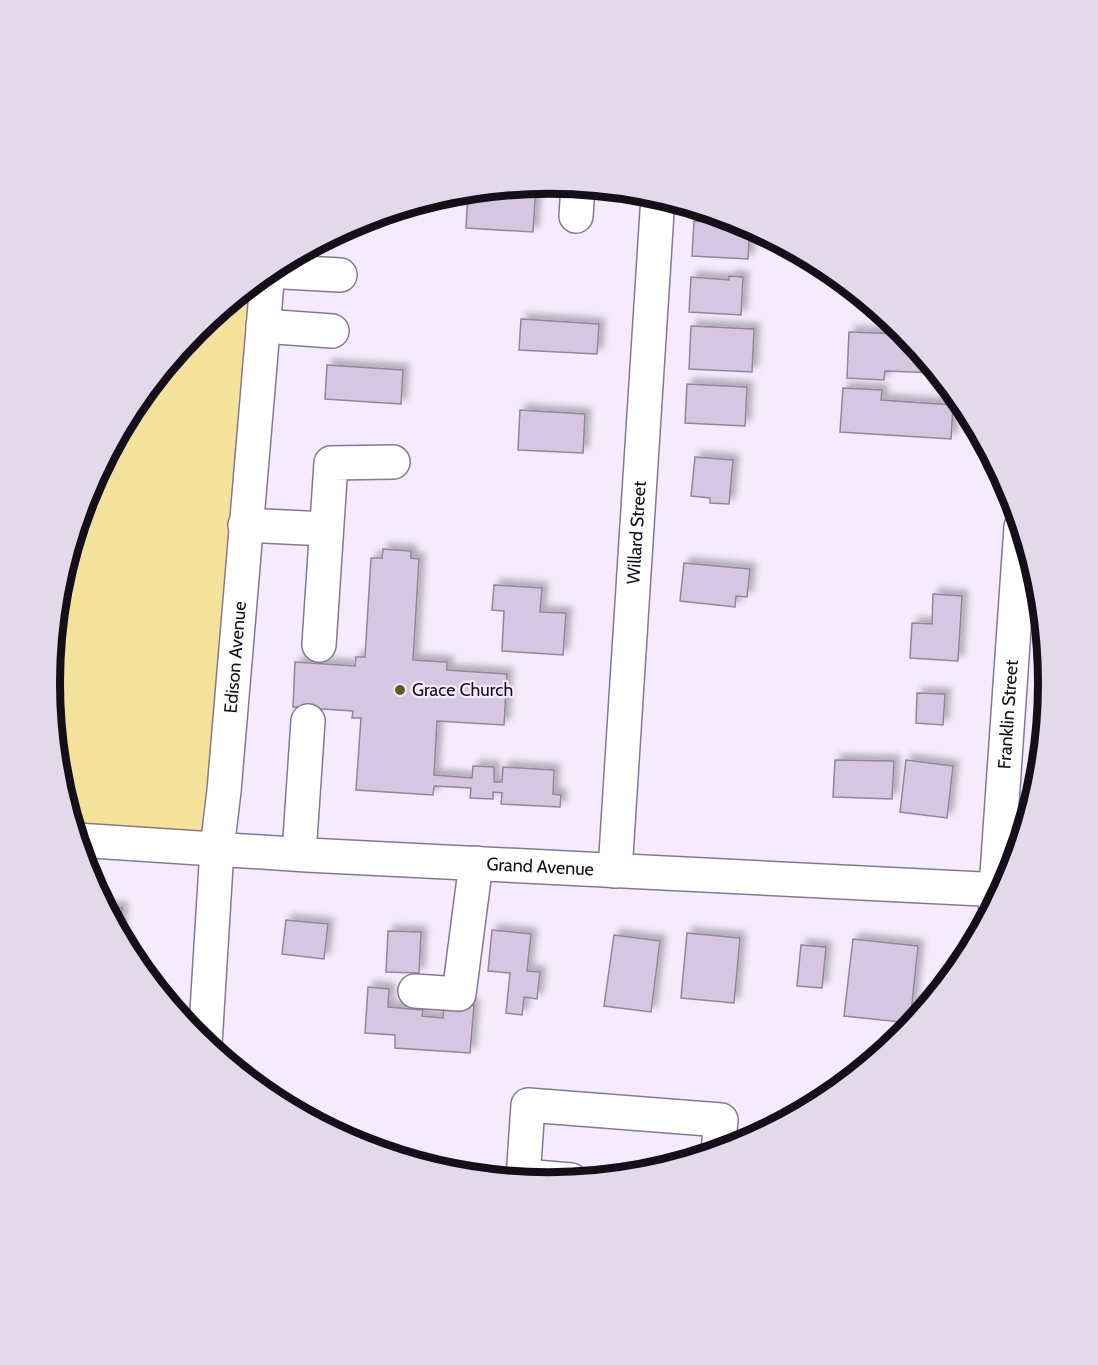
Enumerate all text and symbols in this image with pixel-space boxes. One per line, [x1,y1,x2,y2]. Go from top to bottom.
street label: Willard Street [622,480,651,585]
street label: Edison Avenue [220,600,251,714]
street label: Franklin Street [993,659,1023,770]
place label: Grace Church [412,679,513,701]
marker: Grace Church [393,683,407,697]
street label: Grand Avenue [486,853,594,880]

